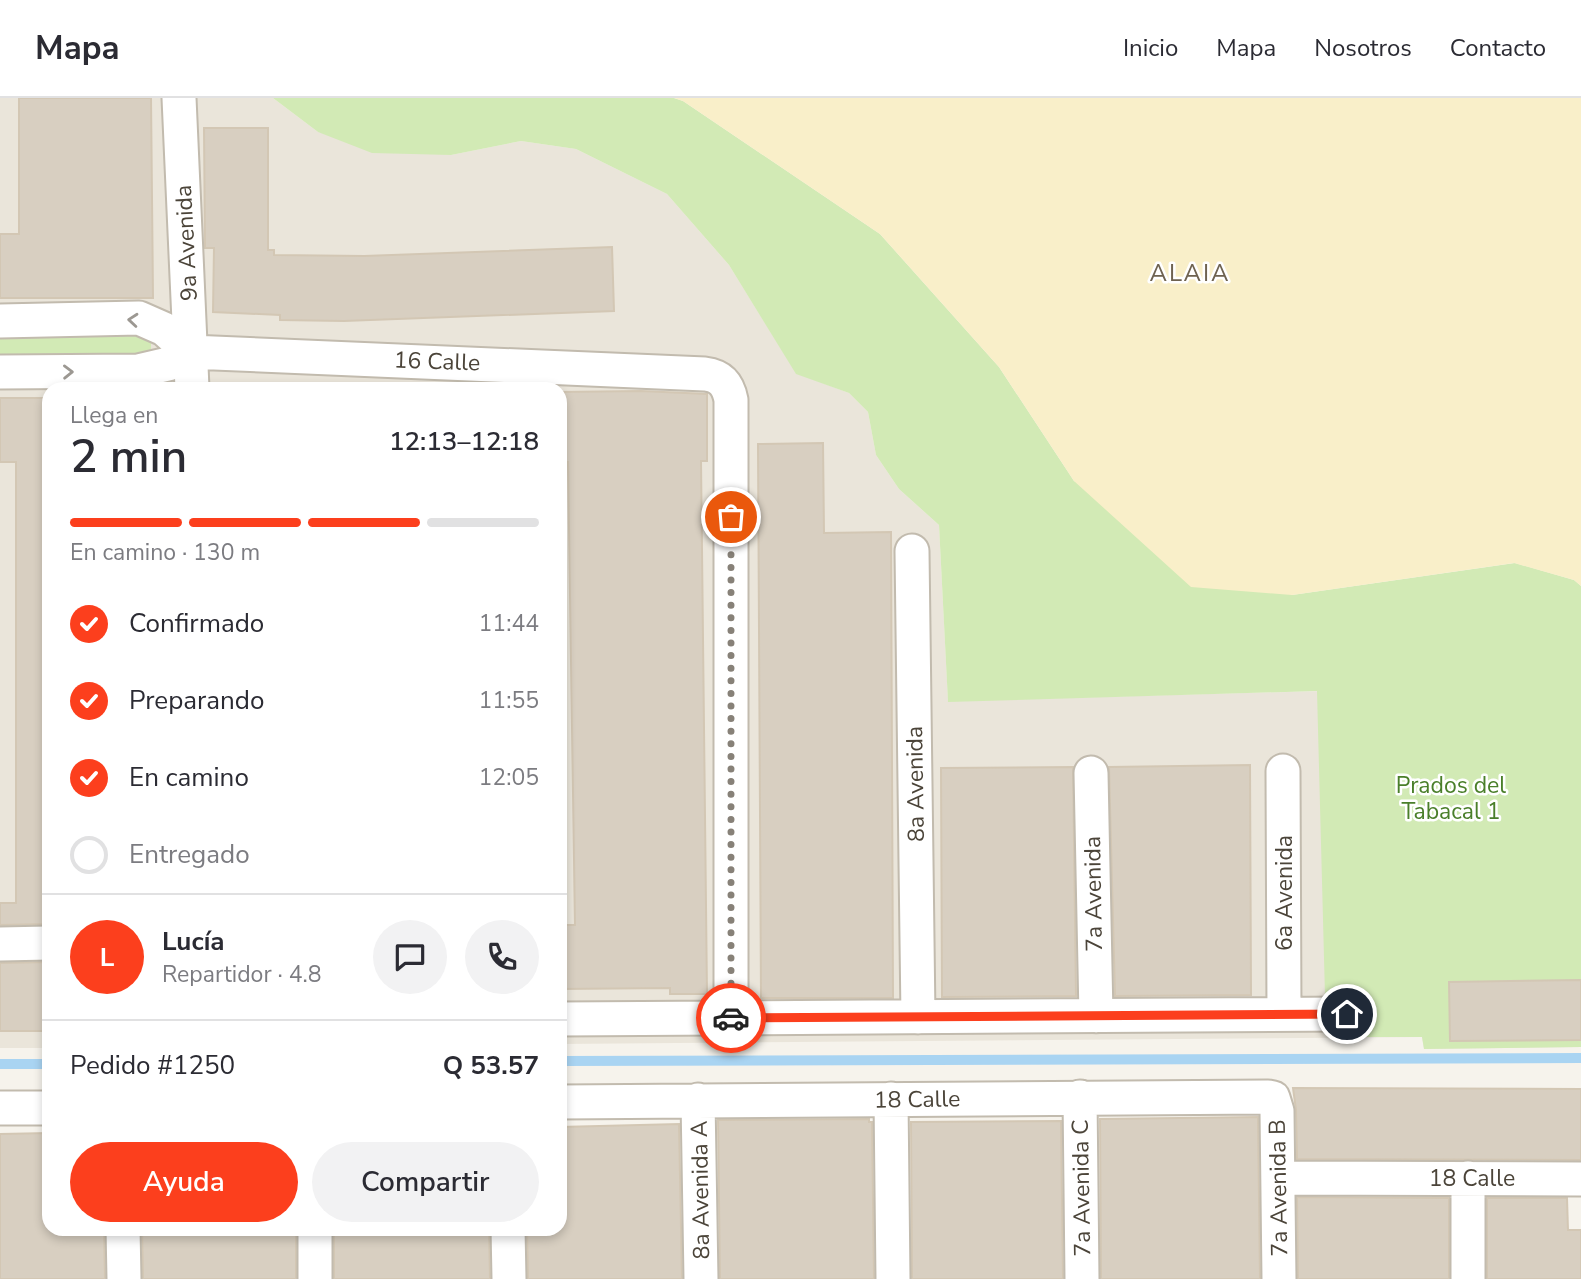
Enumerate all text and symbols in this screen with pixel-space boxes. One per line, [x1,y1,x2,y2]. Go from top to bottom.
text: Mapa [35,26,120,71]
text: Inicio [1123,32,1178,64]
text: Mapa [1216,32,1276,64]
text: Nosotros [1314,32,1412,64]
text: Contacto [1450,32,1546,64]
street label: 9a Avenida [168,184,205,302]
district label: ALAIA [1149,257,1231,289]
one-way arrow [127,312,139,327]
street label: 16 Calle [393,344,481,379]
one-way arrow [63,364,74,380]
text: Llega en [70,400,158,431]
text: 12:13–12:18 [389,424,539,459]
text: 2 min [70,425,187,488]
pin [701,487,761,547]
icon: bag [712,498,750,536]
text: En camino · 130 m [70,537,260,568]
icon: check [70,605,108,643]
text: Confirmado [129,606,264,641]
text: 11:44 [479,608,539,639]
icon: check [70,682,108,720]
text: Preparando [129,683,264,718]
text: 11:55 [479,685,539,716]
street label: 8a Avenida [899,726,932,842]
icon: check [70,759,108,797]
text: En camino [129,760,249,795]
text: 12:05 [479,762,539,793]
park label: Prados del Tabacal 1 [1396,770,1506,827]
street label: 6a Avenida [1269,835,1300,951]
street label: 7a Avenida [1077,836,1110,952]
text: Entregado [129,837,250,872]
button: chat [373,920,447,994]
button: phone [465,920,539,994]
text: Lucía [162,924,225,959]
text: L [100,940,114,975]
text: Repartidor · 4.8 [162,959,322,990]
courier [696,983,766,1053]
pin [1317,984,1377,1044]
icon: home [1328,995,1366,1033]
icon: car [712,999,750,1037]
text: Pedido #1250 [70,1048,235,1083]
text: Q 53.57 [443,1048,539,1083]
street label: 18 Calle [873,1083,961,1116]
street label: 7a Avenida C [1065,1119,1098,1257]
street label: 7a Avenida B [1262,1119,1295,1257]
street label: 8a Avenida A [684,1120,717,1260]
button: Ayuda [70,1142,298,1222]
button: Compartir [312,1142,539,1222]
street label: 18 Calle [1429,1163,1515,1194]

